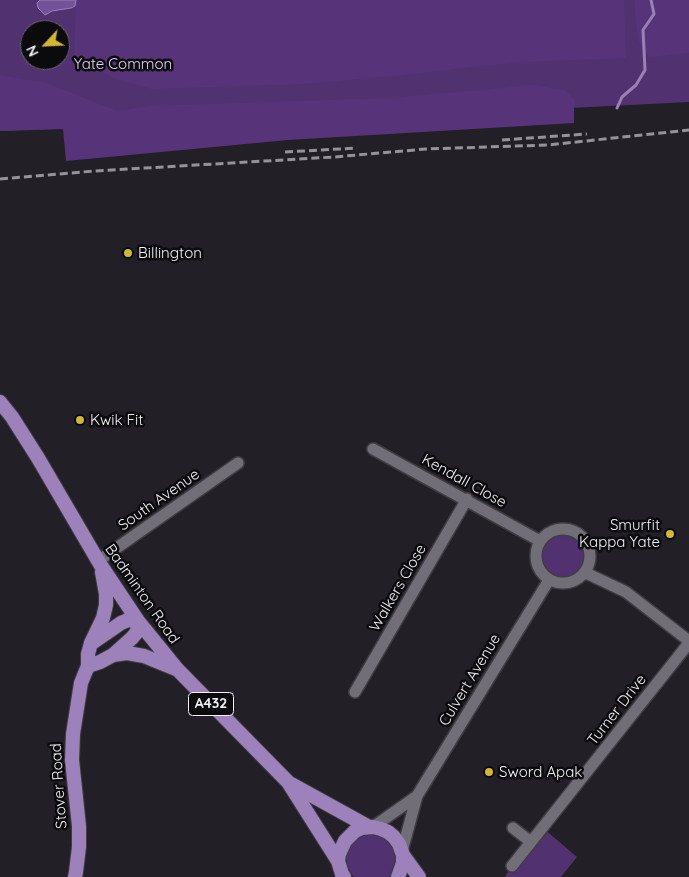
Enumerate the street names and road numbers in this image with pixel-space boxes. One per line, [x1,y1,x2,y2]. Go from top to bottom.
street label: Kendall Close [419,450,509,512]
street label: South Avenue [115,465,203,535]
street label: Badminton Road [101,541,183,647]
street label: Walkers Close [366,541,430,635]
street label: Culvert Avenue [436,631,504,729]
street label: Turner Drive [584,671,650,749]
road number: A432 [188,692,234,716]
street label: Stover Road [47,743,71,829]

